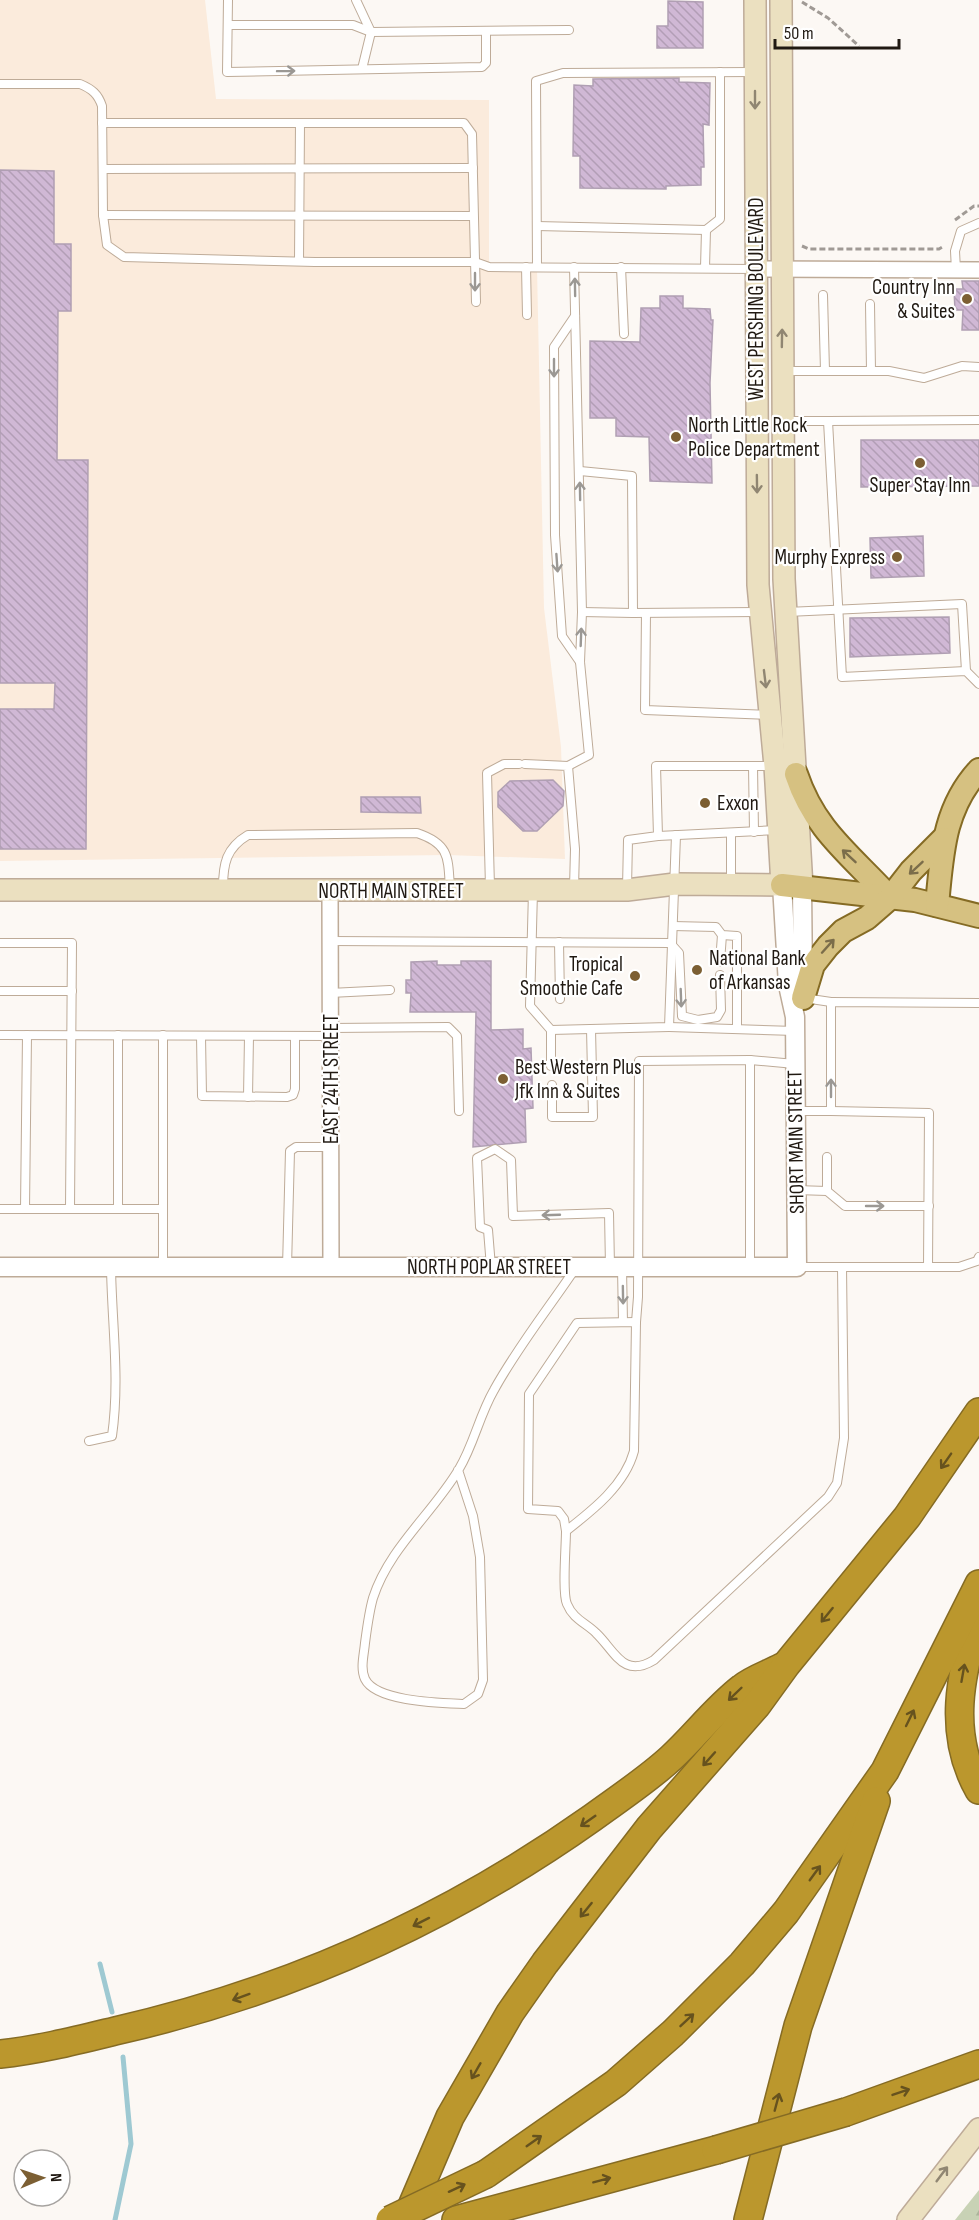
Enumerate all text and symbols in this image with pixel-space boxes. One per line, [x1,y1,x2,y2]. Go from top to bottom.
scale bar [775,12,900,50]
text: 50 m [784,23,814,44]
one-way arrow [275,65,295,76]
one-way arrow [749,90,761,110]
street label: WEST PERSHING BOULEVARD [744,197,769,401]
one-way arrow [469,271,481,291]
place label: Country Inn & Suites [872,275,955,324]
one-way arrow [569,278,580,297]
marker: Country Inn & Suites [960,292,974,306]
one-way arrow [776,328,788,348]
one-way arrow [548,358,560,378]
place label: North Little Rock Police Department [688,413,820,462]
marker: North Little Rock Police Department [669,430,683,444]
marker: Super Stay Inn [913,456,927,470]
place label: Super Stay Inn [869,473,971,498]
one-way arrow [751,474,763,494]
one-way arrow [574,481,586,501]
place label: Murphy Express [774,545,885,570]
marker: Murphy Express [890,550,904,564]
one-way arrow [552,553,563,573]
one-way arrow [575,628,587,648]
one-way arrow [760,669,771,689]
place label: Exxon [717,791,759,816]
marker: Exxon [698,796,712,810]
one-way arrow [842,849,857,863]
one-way arrow [908,861,923,875]
street label: NORTH MAIN STREET [318,879,464,904]
one-way arrow [821,939,835,954]
place label: National Bank of Arkansas [709,946,806,995]
place label: Tropical Smoothie Cafe [520,952,623,1001]
marker: National Bank of Arkansas [690,963,704,977]
marker: Tropical Smoothie Cafe [628,969,642,983]
one-way arrow [675,987,686,1007]
street label: EAST 24TH STREET [319,1014,344,1144]
place label: Best Western Plus Jfk Inn & Suites [514,1055,641,1104]
street label: SHORT MAIN STREET [782,1069,810,1214]
marker: Best Western Plus Jfk Inn & Suites [496,1072,510,1086]
one-way arrow [825,1078,837,1098]
one-way arrow [865,1200,885,1212]
one-way arrow [541,1209,561,1221]
street label: NORTH POPLAR STREET [407,1255,571,1280]
one-way arrow [617,1284,629,1304]
one-way arrow [940,1452,952,1468]
one-way arrow [821,1607,834,1623]
one-way arrow [958,1664,969,1683]
one-way arrow [728,1687,743,1702]
one-way arrow [905,1710,917,1728]
one-way arrow [701,1751,716,1766]
one-way arrow [580,1815,596,1827]
one-way arrow [808,1866,821,1882]
one-way arrow [579,1902,592,1918]
one-way arrow [413,1916,430,1928]
one-way arrow [232,1992,251,2003]
one-way arrow [679,2013,694,2027]
one-way arrow [470,2062,482,2079]
one-way arrow [891,2086,910,2097]
one-way arrow [771,2093,783,2112]
one-way arrow [525,2135,542,2147]
north arrow [12,2148,72,2208]
one-way arrow [936,2166,949,2182]
text: N [46,2173,65,2182]
one-way arrow [592,2173,611,2185]
one-way arrow [447,2181,465,2193]

